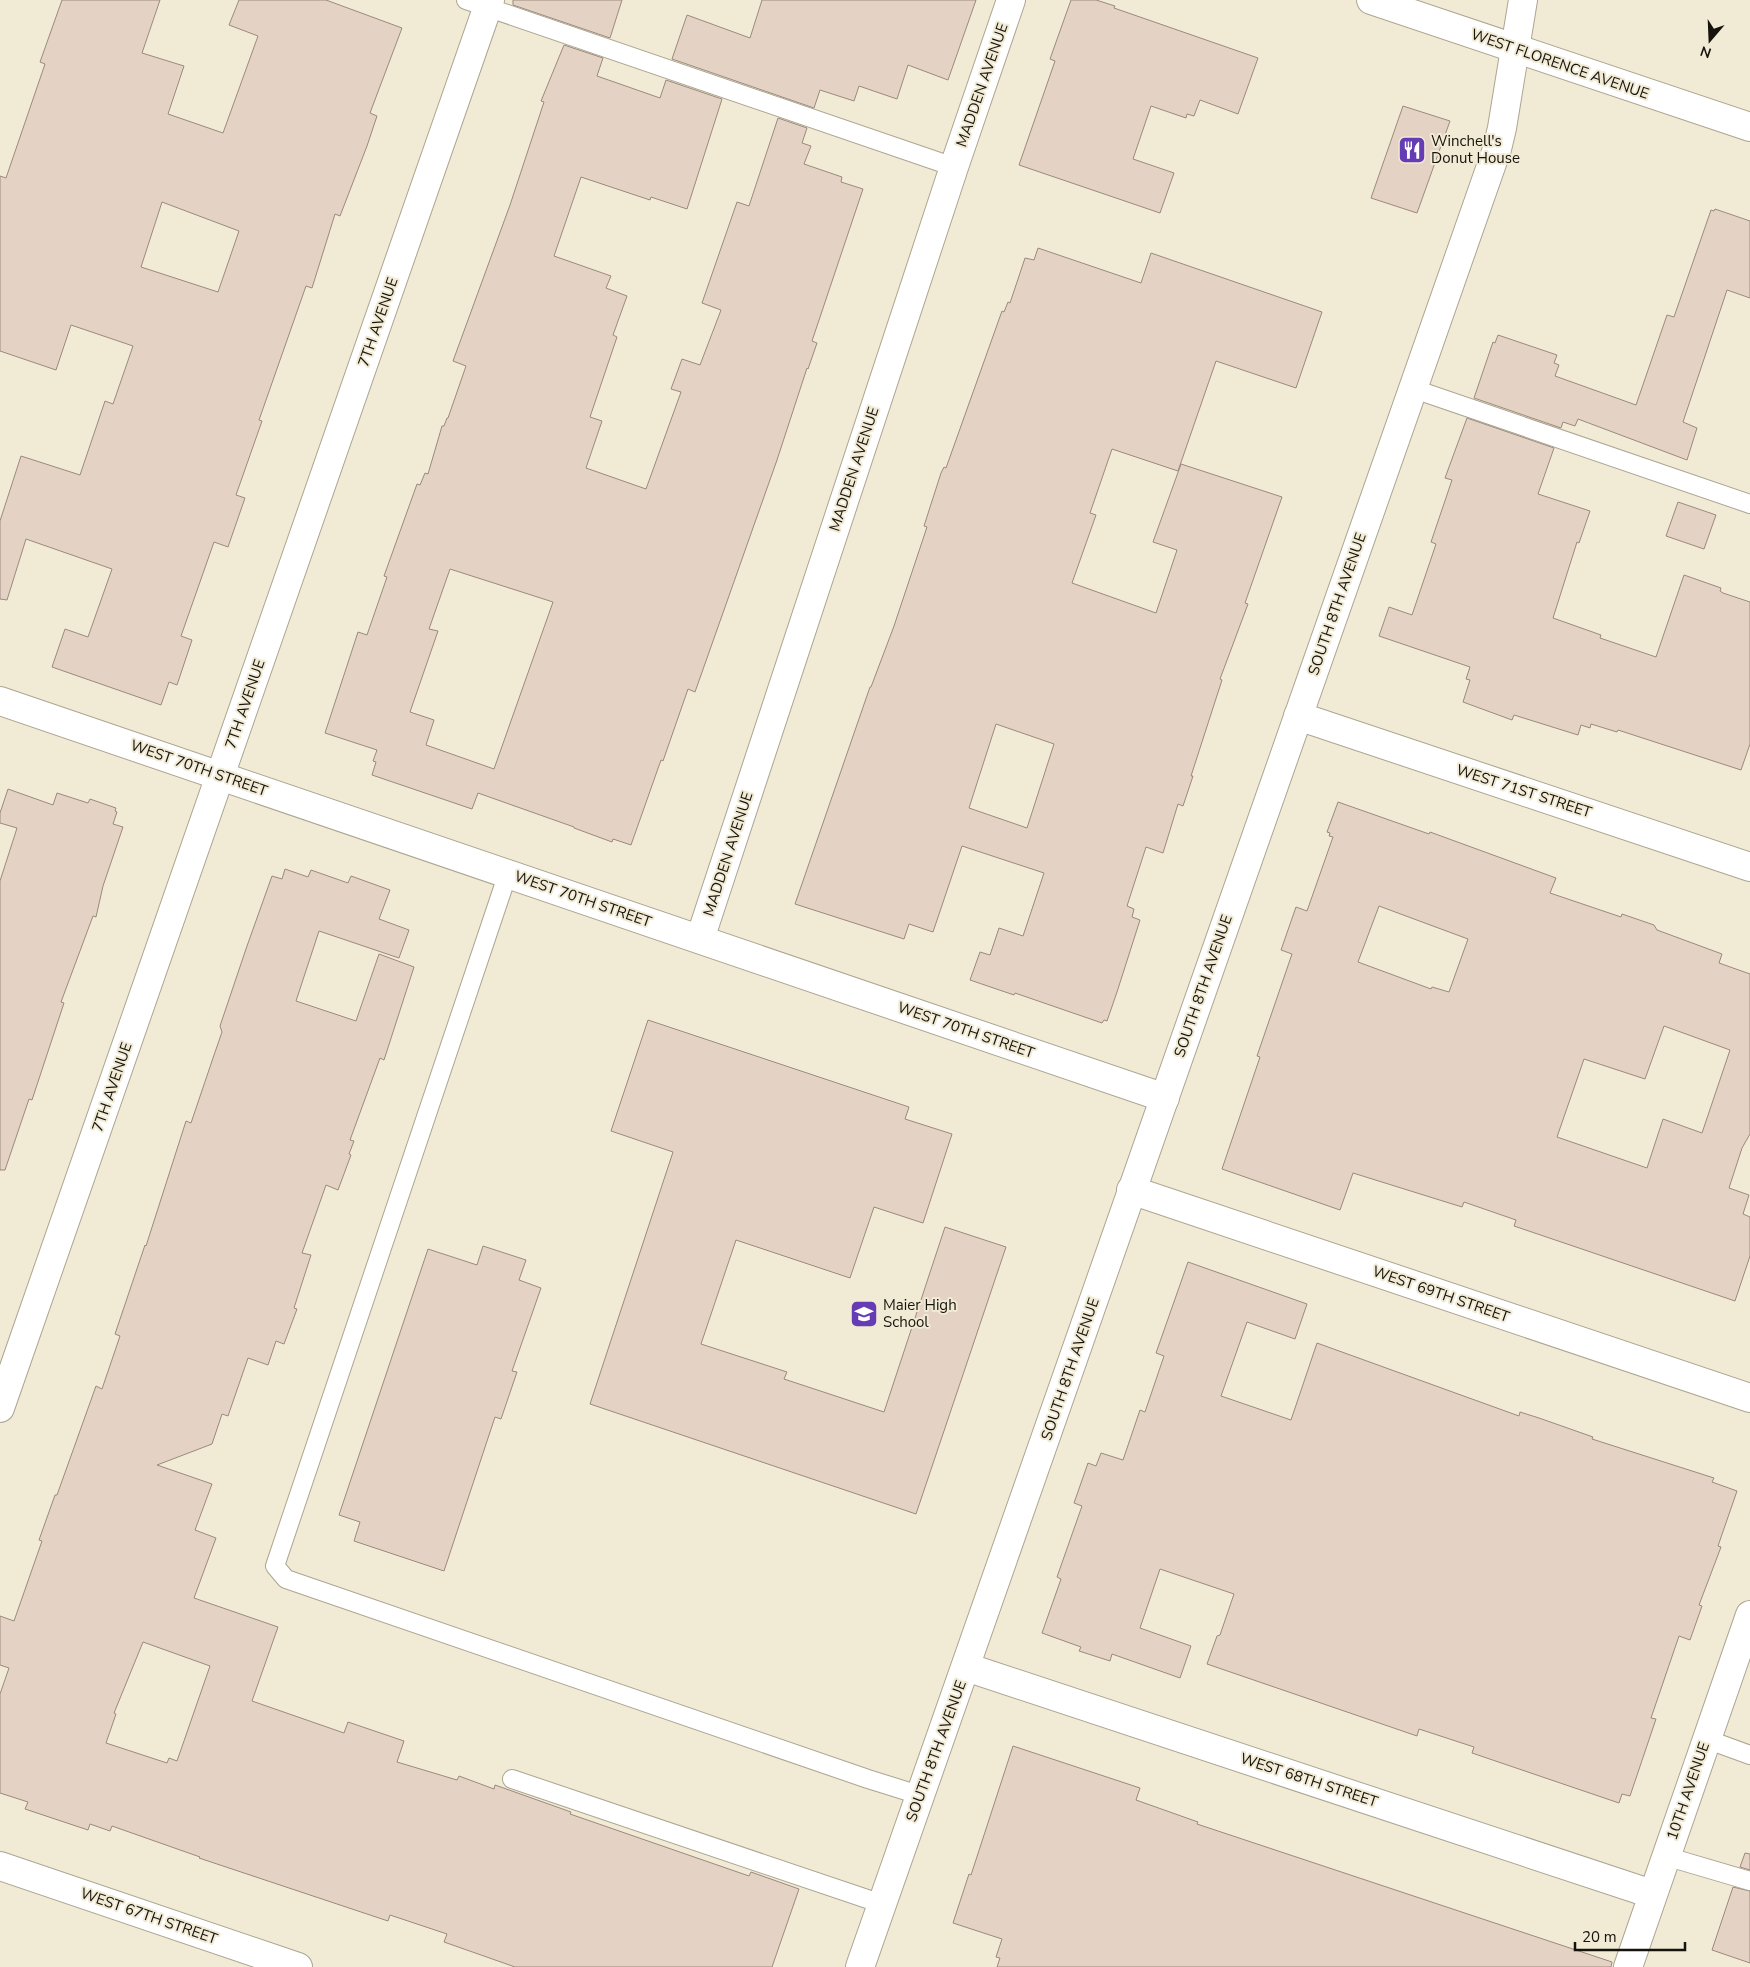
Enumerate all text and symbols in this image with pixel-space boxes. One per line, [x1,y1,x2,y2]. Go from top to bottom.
north arrow [1685,15,1735,65]
street label: MADDEN AVENUE [951,20,1013,150]
street label: WEST FLORENCE AVENUE [1468,24,1652,104]
text: N [1698,41,1714,63]
place label: Winchell's Donut House [1431,131,1520,168]
restaurant icon: Winchell's Donut House [1397,135,1427,165]
street label: 7TH AVENUE [353,275,403,369]
street label: MADDEN AVENUE [824,404,884,534]
street label: SOUTH 8TH AVENUE [1303,530,1371,678]
street label: 7TH AVENUE [220,657,270,751]
street label: WEST 70TH STREET [128,735,270,801]
street label: WEST 71ST STREET [1454,760,1594,822]
street label: MADDEN AVENUE [698,789,758,919]
street label: WEST 70TH STREET [512,866,654,932]
street label: SOUTH 8TH AVENUE [1169,912,1237,1060]
street label: WEST 70TH STREET [895,997,1037,1063]
street label: 7TH AVENUE [87,1040,137,1134]
street label: WEST 69TH STREET [1370,1261,1512,1327]
place label: Maier High School [883,1295,957,1332]
street label: SOUTH 8TH AVENUE [1036,1295,1104,1443]
school or university icon: Maier High School [849,1299,879,1329]
street label: SOUTH 8TH AVENUE [901,1677,971,1825]
street label: 10TH AVENUE [1662,1739,1714,1843]
street label: WEST 68TH STREET [1238,1748,1380,1812]
street label: WEST 67TH STREET [78,1883,220,1949]
scale bar [1575,1920,1685,1952]
text: 20 m [1582,1927,1617,1947]

